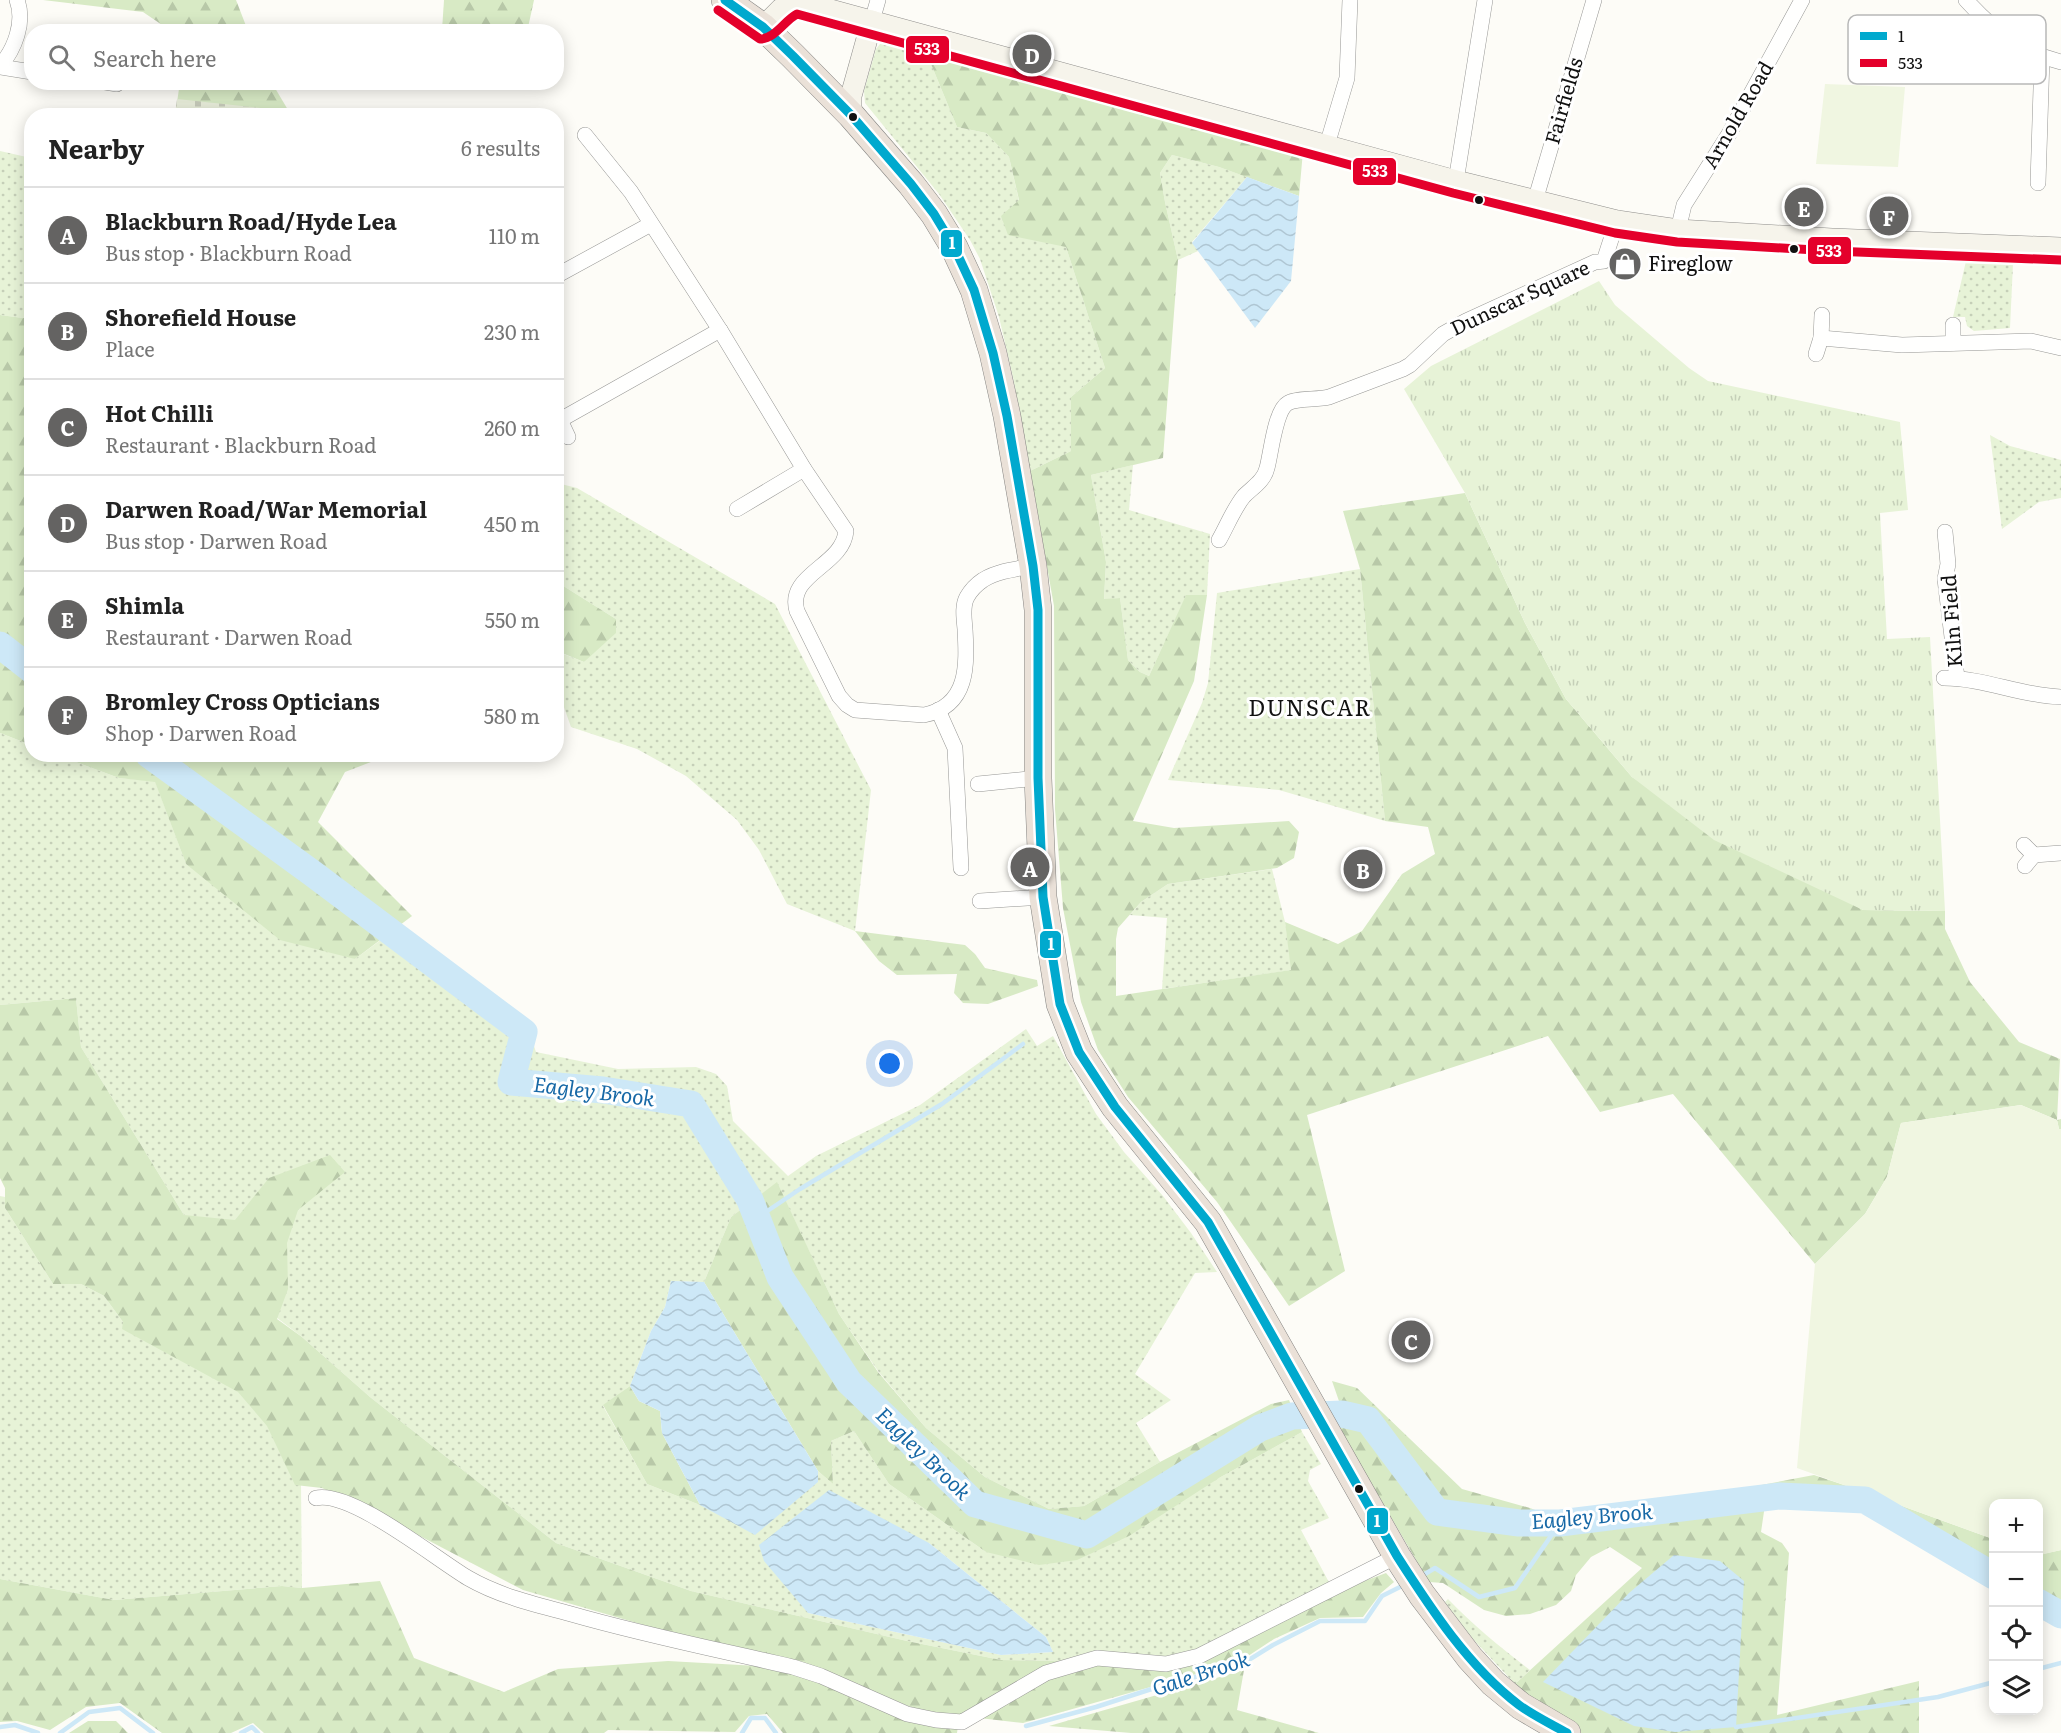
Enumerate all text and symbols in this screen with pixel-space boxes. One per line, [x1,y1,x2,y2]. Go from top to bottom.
legend [1848,15,2046,84]
text: 1 [1898,23,1905,47]
search box [24,24,564,90]
pin: D [1012,32,1052,76]
line badge: 533 [905,35,950,64]
text: 533 [914,36,940,60]
icon: search [45,41,78,74]
text: Search here [93,41,216,74]
text: 533 [1898,50,1923,74]
street label: Fairfields [1535,53,1589,147]
street label: Arnold Road [1693,55,1779,173]
unlabelled marker [847,111,859,123]
text: Nearby [48,128,144,167]
text: 6 results [461,132,540,162]
line badge: 533 [1352,157,1397,186]
text: 533 [1362,158,1388,182]
pin: E [1784,184,1824,230]
unlabelled marker [1473,194,1485,206]
pin: F [1870,194,1908,238]
text: Blackburn Road/Hyde Lea [105,204,397,237]
text: A [60,220,75,250]
text: 110 m [489,220,540,250]
line badge: 1 [940,229,963,258]
text: 1 [949,230,956,254]
line badge: 533 [1807,236,1852,265]
text: Bus stop · Blackburn Road [105,237,352,267]
text: 533 [1816,238,1842,262]
unlabelled marker [1788,243,1800,255]
shop icon: Fireglow [1607,246,1643,282]
place label: Fireglow [1648,247,1733,277]
street label: Dunscar Square [1445,251,1594,342]
text: Shorefield House [105,300,296,333]
text: B [61,316,74,346]
text: 230 m [484,316,540,346]
text: Place [105,333,155,363]
text: Hot Chilli [105,396,214,429]
text: C [60,412,75,442]
text: 260 m [484,412,540,442]
text: Restaurant · Blackburn Road [105,429,377,459]
text: Darwen Road/War Memorial [105,492,427,525]
text: D [60,508,75,538]
text: 450 m [484,508,540,538]
text: Bus stop · Darwen Road [105,525,327,555]
street label: Kiln Field [1932,574,1968,669]
text: Shimla [105,588,184,621]
text: E [61,604,74,634]
text: 550 m [485,604,540,634]
text: Restaurant · Darwen Road [105,621,352,651]
text: Bromley Cross Opticians [105,684,380,717]
district label: DUNSCAR [1248,690,1372,723]
text: F [61,700,74,730]
text: 580 m [484,700,540,730]
text: Shop · Darwen Road [105,717,297,747]
pin: A [1010,844,1050,890]
pin: B [1344,846,1382,892]
line badge: 1 [1039,930,1062,959]
text: 1 [1048,931,1055,955]
your location [875,1049,904,1078]
water label: Eagley Brook [532,1067,657,1112]
pin: C [1392,1318,1430,1362]
water label: Eagley Brook [870,1399,980,1506]
unlabelled marker [1353,1483,1365,1495]
water label: Eagley Brook [1530,1494,1654,1535]
map controls [1989,1499,2043,1715]
button: + [1989,1499,2043,1553]
line badge: 1 [1366,1507,1389,1535]
text: 1 [1374,1508,1381,1532]
button: − [1989,1553,2043,1607]
button: locate [1989,1607,2043,1661]
water label: Gale Brook [1148,1641,1253,1702]
button: layers [1989,1661,2043,1715]

